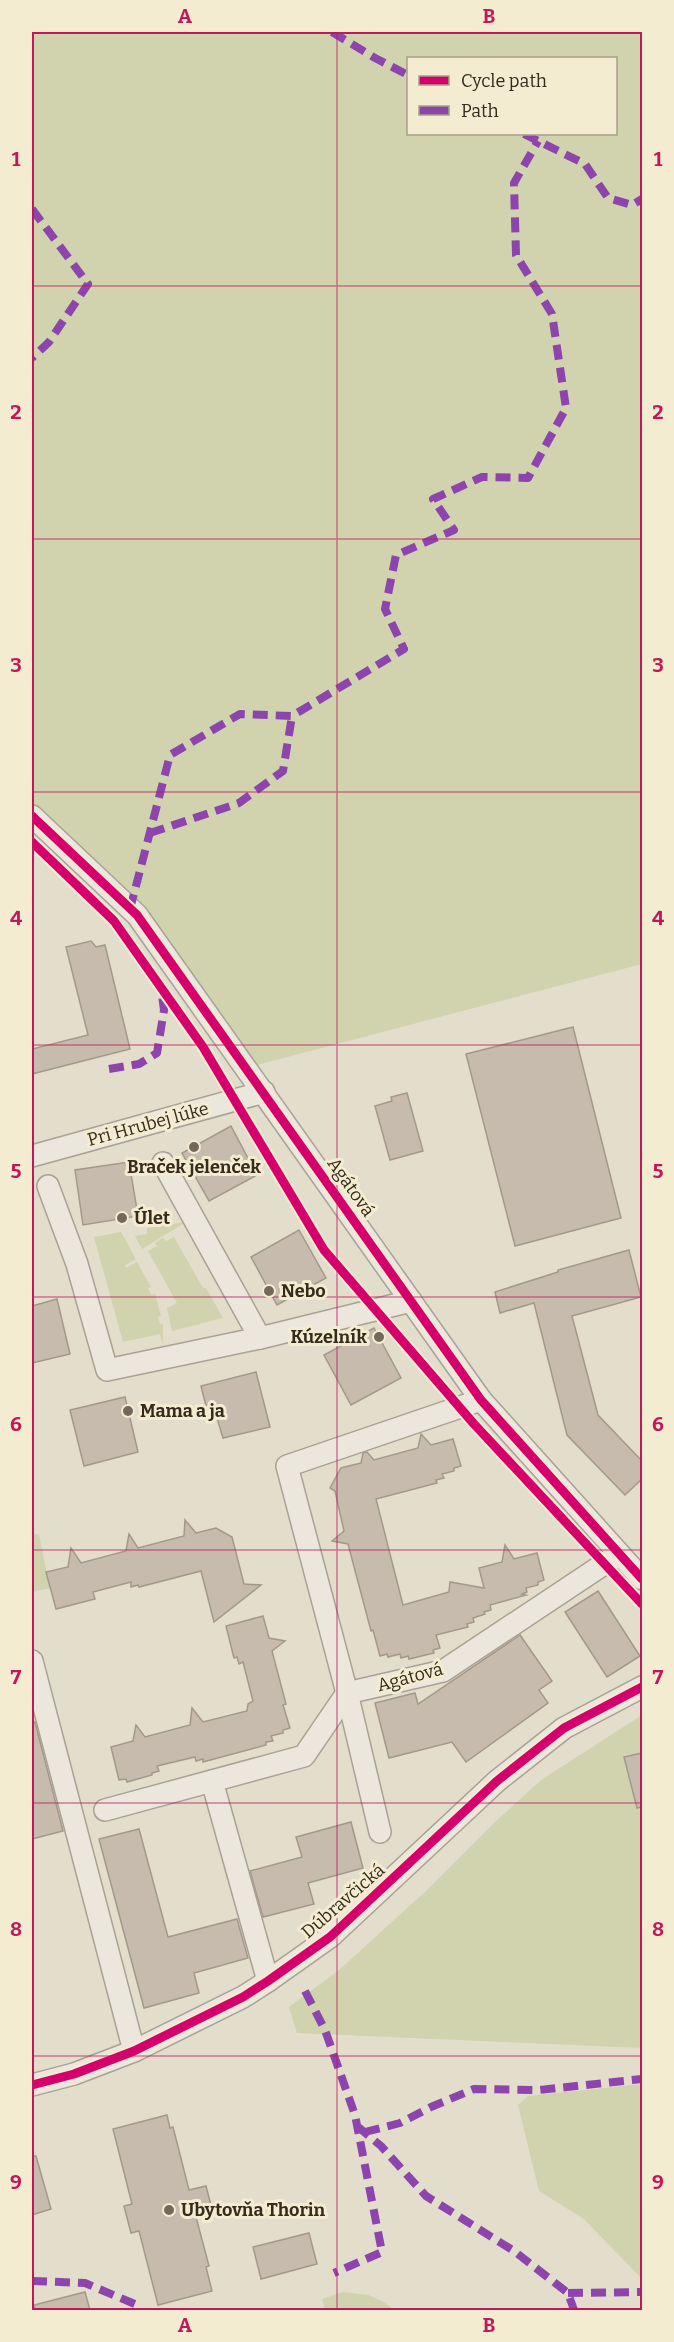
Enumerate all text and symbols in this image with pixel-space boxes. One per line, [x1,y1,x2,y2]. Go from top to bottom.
text: A [178,4,193,28]
text: B [483,4,496,28]
legend [407,57,617,135]
text: Cycle path [461,70,547,92]
text: Path [461,100,499,122]
text: 1 [12,147,21,171]
text: 1 [654,147,663,171]
text: 2 [10,400,22,424]
text: 2 [652,400,664,424]
text: 3 [10,653,22,677]
text: 3 [652,653,664,677]
text: 4 [10,906,22,930]
text: 4 [652,906,664,930]
street label: Pri Hrubej lúke [85,1097,211,1151]
marker: Braček jelenček [187,1140,201,1154]
street label: Agátová [323,1153,379,1221]
place label: Braček jelenček [127,1156,261,1178]
text: 5 [11,1159,22,1183]
text: 5 [653,1159,664,1183]
place label: Úlet [134,1206,170,1229]
marker: Úlet [115,1211,129,1225]
place label: Nebo [281,1280,326,1302]
marker: Nebo [262,1284,276,1298]
place label: Kúzelník [290,1326,367,1348]
marker: Kúzelník [372,1330,386,1344]
place label: Mama a ja [140,1400,225,1422]
marker: Mama a ja [121,1404,135,1418]
text: 6 [10,1412,22,1436]
text: 6 [652,1412,664,1436]
street label: Agátová [375,1658,445,1696]
text: 7 [11,1665,22,1689]
text: 7 [653,1665,664,1689]
street label: Dúbravčická [297,1859,389,1943]
text: 8 [10,1917,22,1941]
text: 8 [652,1917,664,1941]
text: 9 [10,2170,22,2194]
text: 9 [652,2170,664,2194]
place label: Ubytovňa Thorin [181,2199,326,2221]
marker: Ubytovňa Thorin [162,2203,176,2217]
text: A [178,2313,193,2337]
text: B [483,2313,496,2337]

